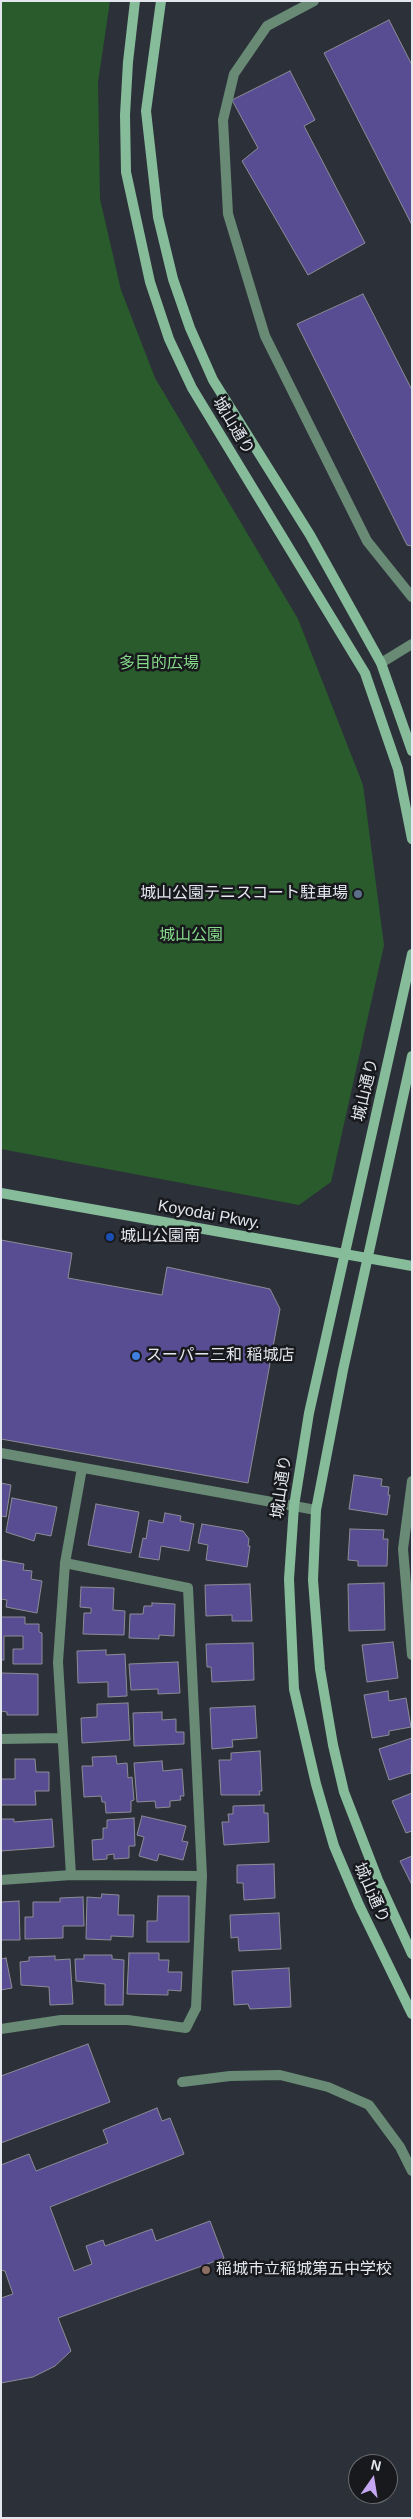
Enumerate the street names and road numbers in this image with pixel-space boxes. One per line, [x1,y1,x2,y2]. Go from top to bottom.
street label: 城山通り [208,394,258,458]
street label: 城山通り [349,1057,383,1123]
street label: Koyodai Pkwy. [156,1197,262,1233]
street label: 城山通り [268,1454,296,1520]
street label: 城山通り [349,1860,393,1926]

